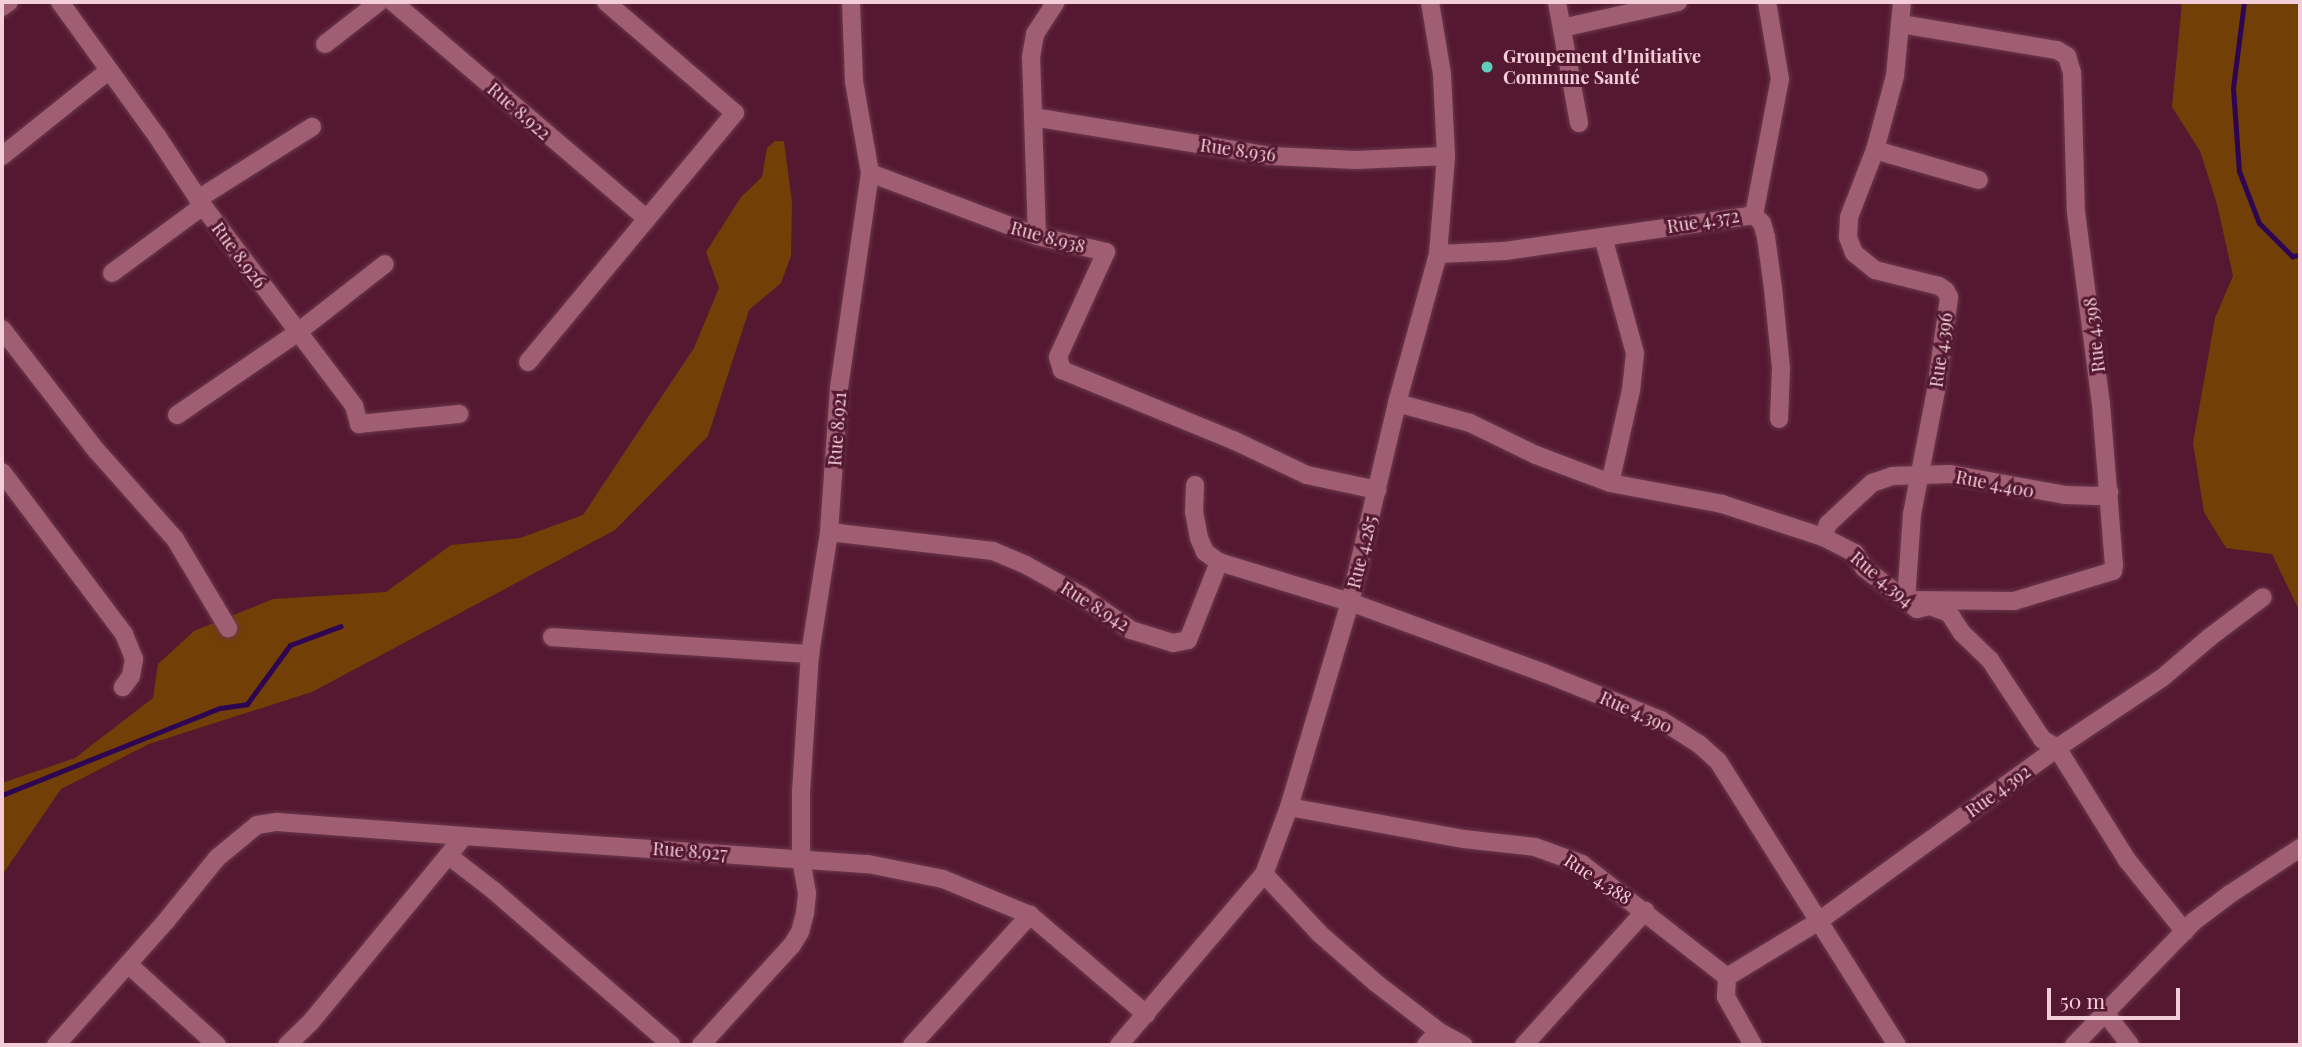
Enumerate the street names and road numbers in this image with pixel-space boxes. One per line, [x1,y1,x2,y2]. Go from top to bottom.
street label: Rue 8.922 [483,78,555,144]
street label: Rue 8.936 [1199,134,1277,166]
street label: Rue 4.372 [1665,205,1741,237]
street label: Rue 8.938 [1008,217,1088,257]
street label: Rue 8.926 [207,218,271,292]
street label: Rue 4.398 [2079,296,2109,374]
street label: Rue 4.396 [1925,311,1957,389]
street label: Rue 8.921 [824,391,850,467]
street label: Rue 4.400 [1954,466,2036,502]
street label: Rue 4.285 [1342,513,1382,591]
street label: Rue 4.394 [1846,547,1918,611]
street label: Rue 8.942 [1057,577,1133,635]
street label: Rue 4.390 [1596,686,1676,738]
street label: Rue 4.392 [1961,760,2035,822]
street label: Rue 8.927 [652,838,728,864]
street label: Rue 4.388 [1560,849,1636,909]

